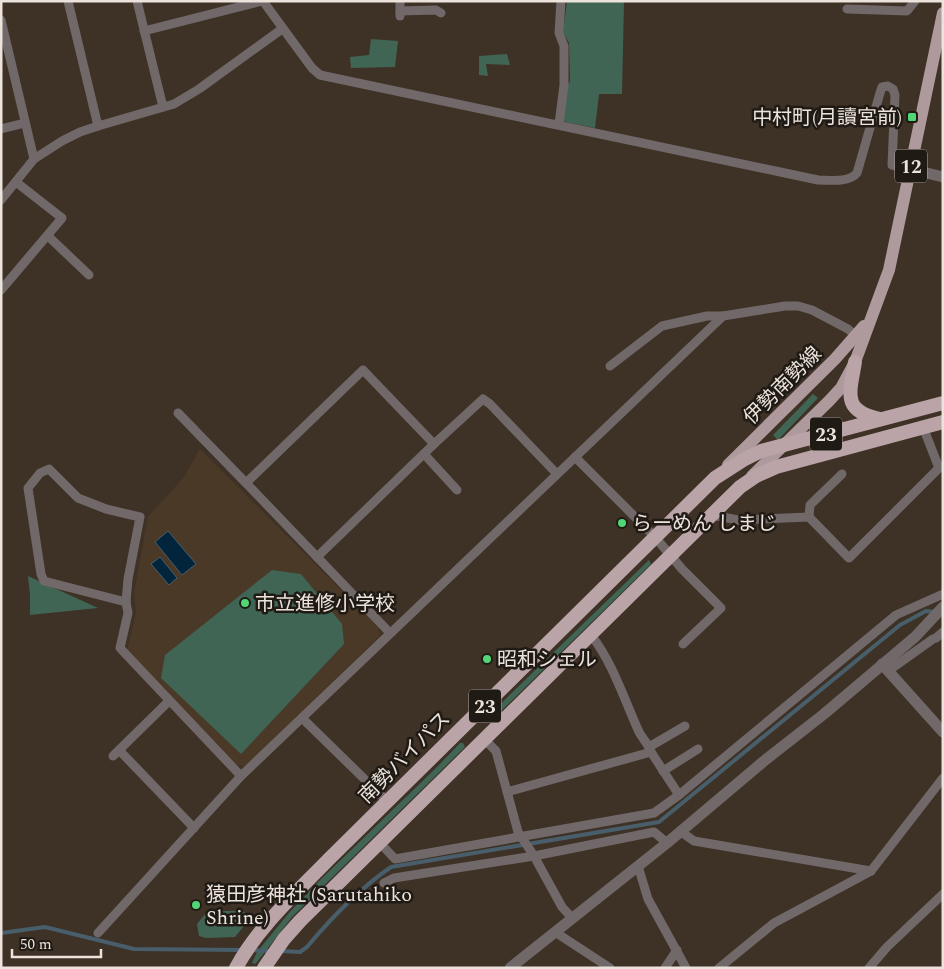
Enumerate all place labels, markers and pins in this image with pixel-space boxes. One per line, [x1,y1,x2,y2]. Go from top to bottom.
place label: 中村町(月讀宮前) [752,103,902,133]
marker: 中村町(月讀宮前) [906,111,918,123]
place label: らーめん しまじ [632,509,777,539]
marker: らーめん しまじ [616,517,628,529]
place label: 市立進修小学校 [255,589,395,619]
marker: 市立進修小学校 [239,597,251,609]
place label: 昭和シェル [497,645,597,675]
marker: 昭和シェル [481,653,493,665]
place label: 猿田彦神社 (Sarutahiko Shrine) [206,880,412,933]
marker: 猿田彦神社 (Sarutahiko Shrine) [190,899,202,911]

